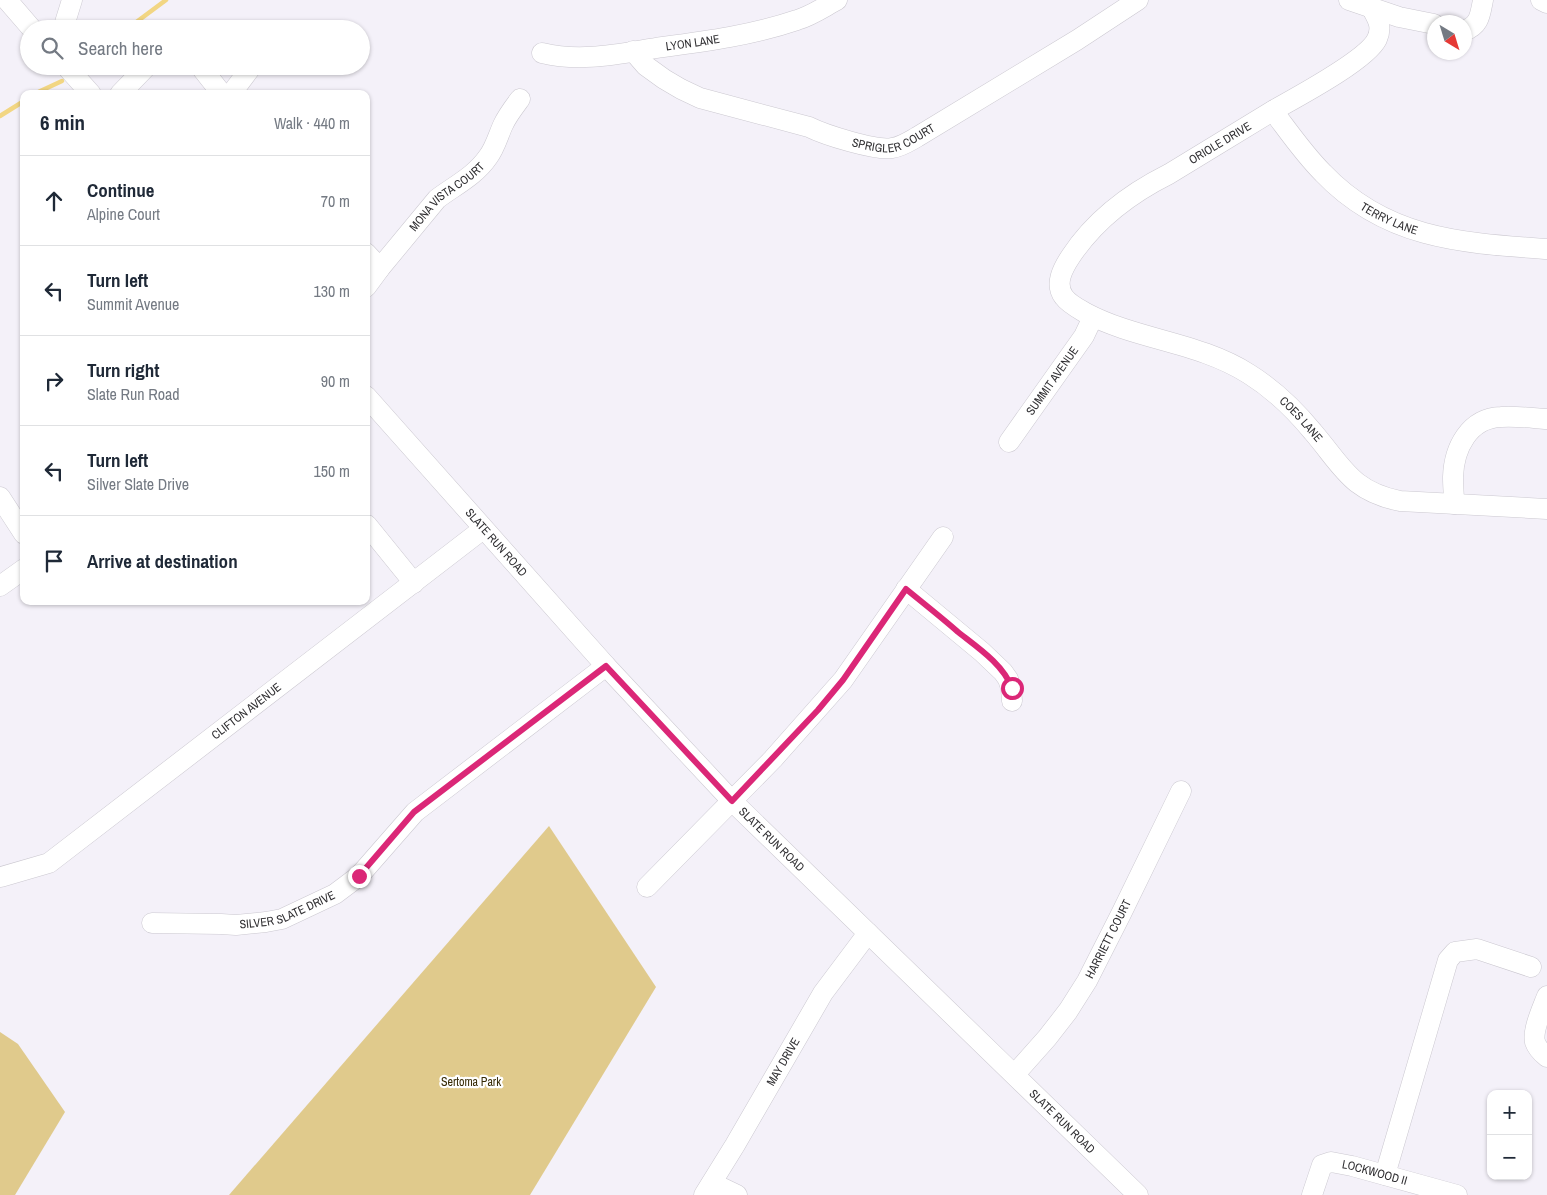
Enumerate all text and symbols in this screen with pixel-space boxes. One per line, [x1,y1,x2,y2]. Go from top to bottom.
north arrow [1427,15,1472,60]
search box [20,20,370,75]
street label: LYON LANE [665,31,721,55]
icon: search [38,34,66,62]
text: Search here [78,35,163,61]
text: 6 min [40,108,85,137]
text: Walk · 440 m [274,112,350,134]
street label: ORIOLE DRIVE [1186,118,1254,168]
street label: SPRIGLER COURT [850,120,938,157]
street label: MONA VISTA COURT [406,159,488,234]
text: Continue [87,177,155,203]
icon: ahead [40,187,68,215]
text: 70 m [321,190,350,212]
street label: TERRY LANE [1357,199,1420,239]
text: Alpine Court [87,203,160,225]
text: Turn left [87,267,148,293]
icon: left [40,277,68,305]
text: 130 m [314,280,350,302]
text: Summit Avenue [87,293,179,315]
street label: SUMMIT AVENUE [1022,343,1082,418]
text: Turn right [87,357,159,383]
icon: right [40,367,68,395]
text: 90 m [321,370,350,392]
text: Slate Run Road [87,383,180,405]
street label: COES LANE [1276,393,1326,445]
text: Turn left [87,447,148,473]
icon: left [40,457,68,485]
text: 150 m [314,460,350,482]
text: Silver Slate Drive [87,473,189,495]
street label: SLATE RUN ROAD [462,505,531,580]
icon: arrive [40,547,68,575]
text: Arrive at destination [87,548,238,574]
route start [1001,677,1024,700]
street label: CLIFTON AVENUE [208,679,284,743]
street label: SLATE RUN ROAD [735,804,808,875]
route end [348,865,371,888]
street label: SILVER SLATE DRIVE [239,887,338,933]
street label: HARRIETT COURT [1082,897,1135,981]
street label: MAY DRIVE [763,1035,803,1089]
park label: Sertoma Park [441,1074,501,1090]
street label: SLATE RUN ROAD [1026,1086,1099,1157]
map controls [1487,1090,1532,1180]
button: + [1487,1090,1532,1135]
button: − [1487,1135,1532,1180]
street label: LOCKWOOD II [1341,1156,1409,1189]

